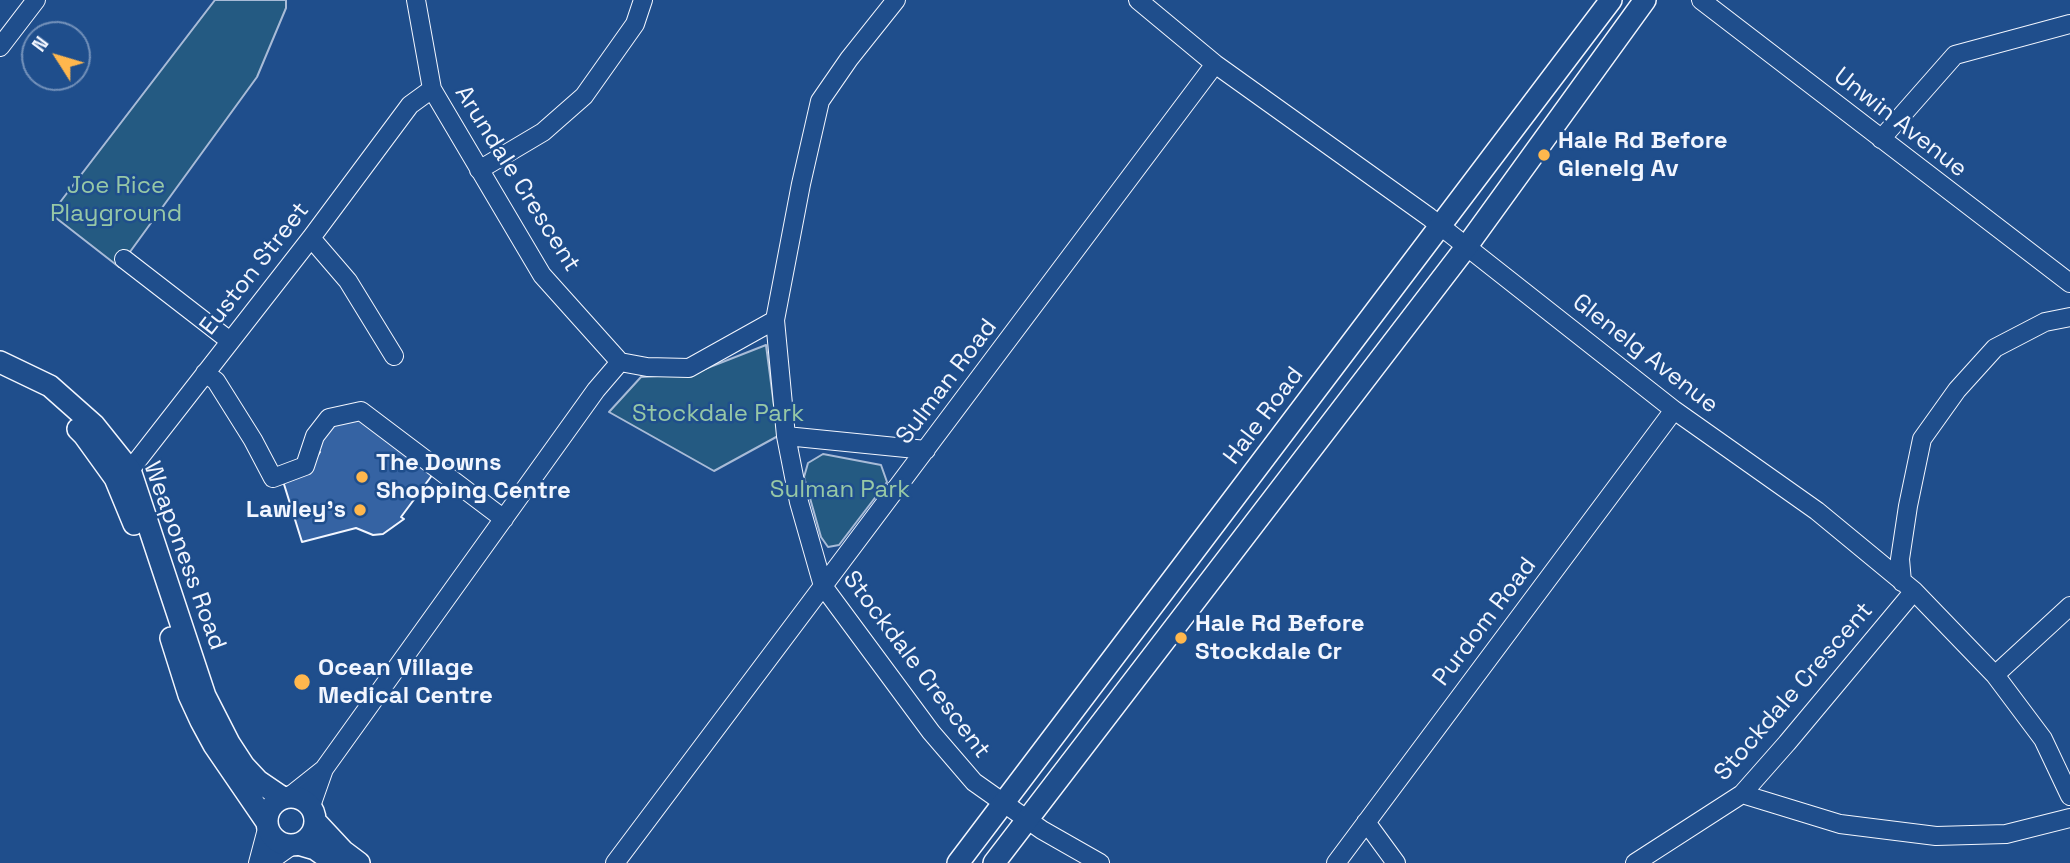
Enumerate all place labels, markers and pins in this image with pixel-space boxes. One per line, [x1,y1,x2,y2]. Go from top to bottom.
place label: Hale Rd Before Glenelg Av [1558,127,1728,183]
marker: Hale Rd Before Glenelg Av [1536,147,1552,163]
place label: The Downs Shopping Centre [376,449,571,505]
marker: The Downs Shopping Centre [354,469,370,485]
place label: Lawley's [246,496,346,524]
marker: Lawley's [352,502,368,518]
place label: Hale Rd Before Stockdale Cr [1195,610,1365,666]
marker: Hale Rd Before Stockdale Cr [1173,630,1189,646]
place label: Ocean Village Medical Centre [318,654,493,710]
marker: Ocean Village Medical Centre [292,672,312,692]

